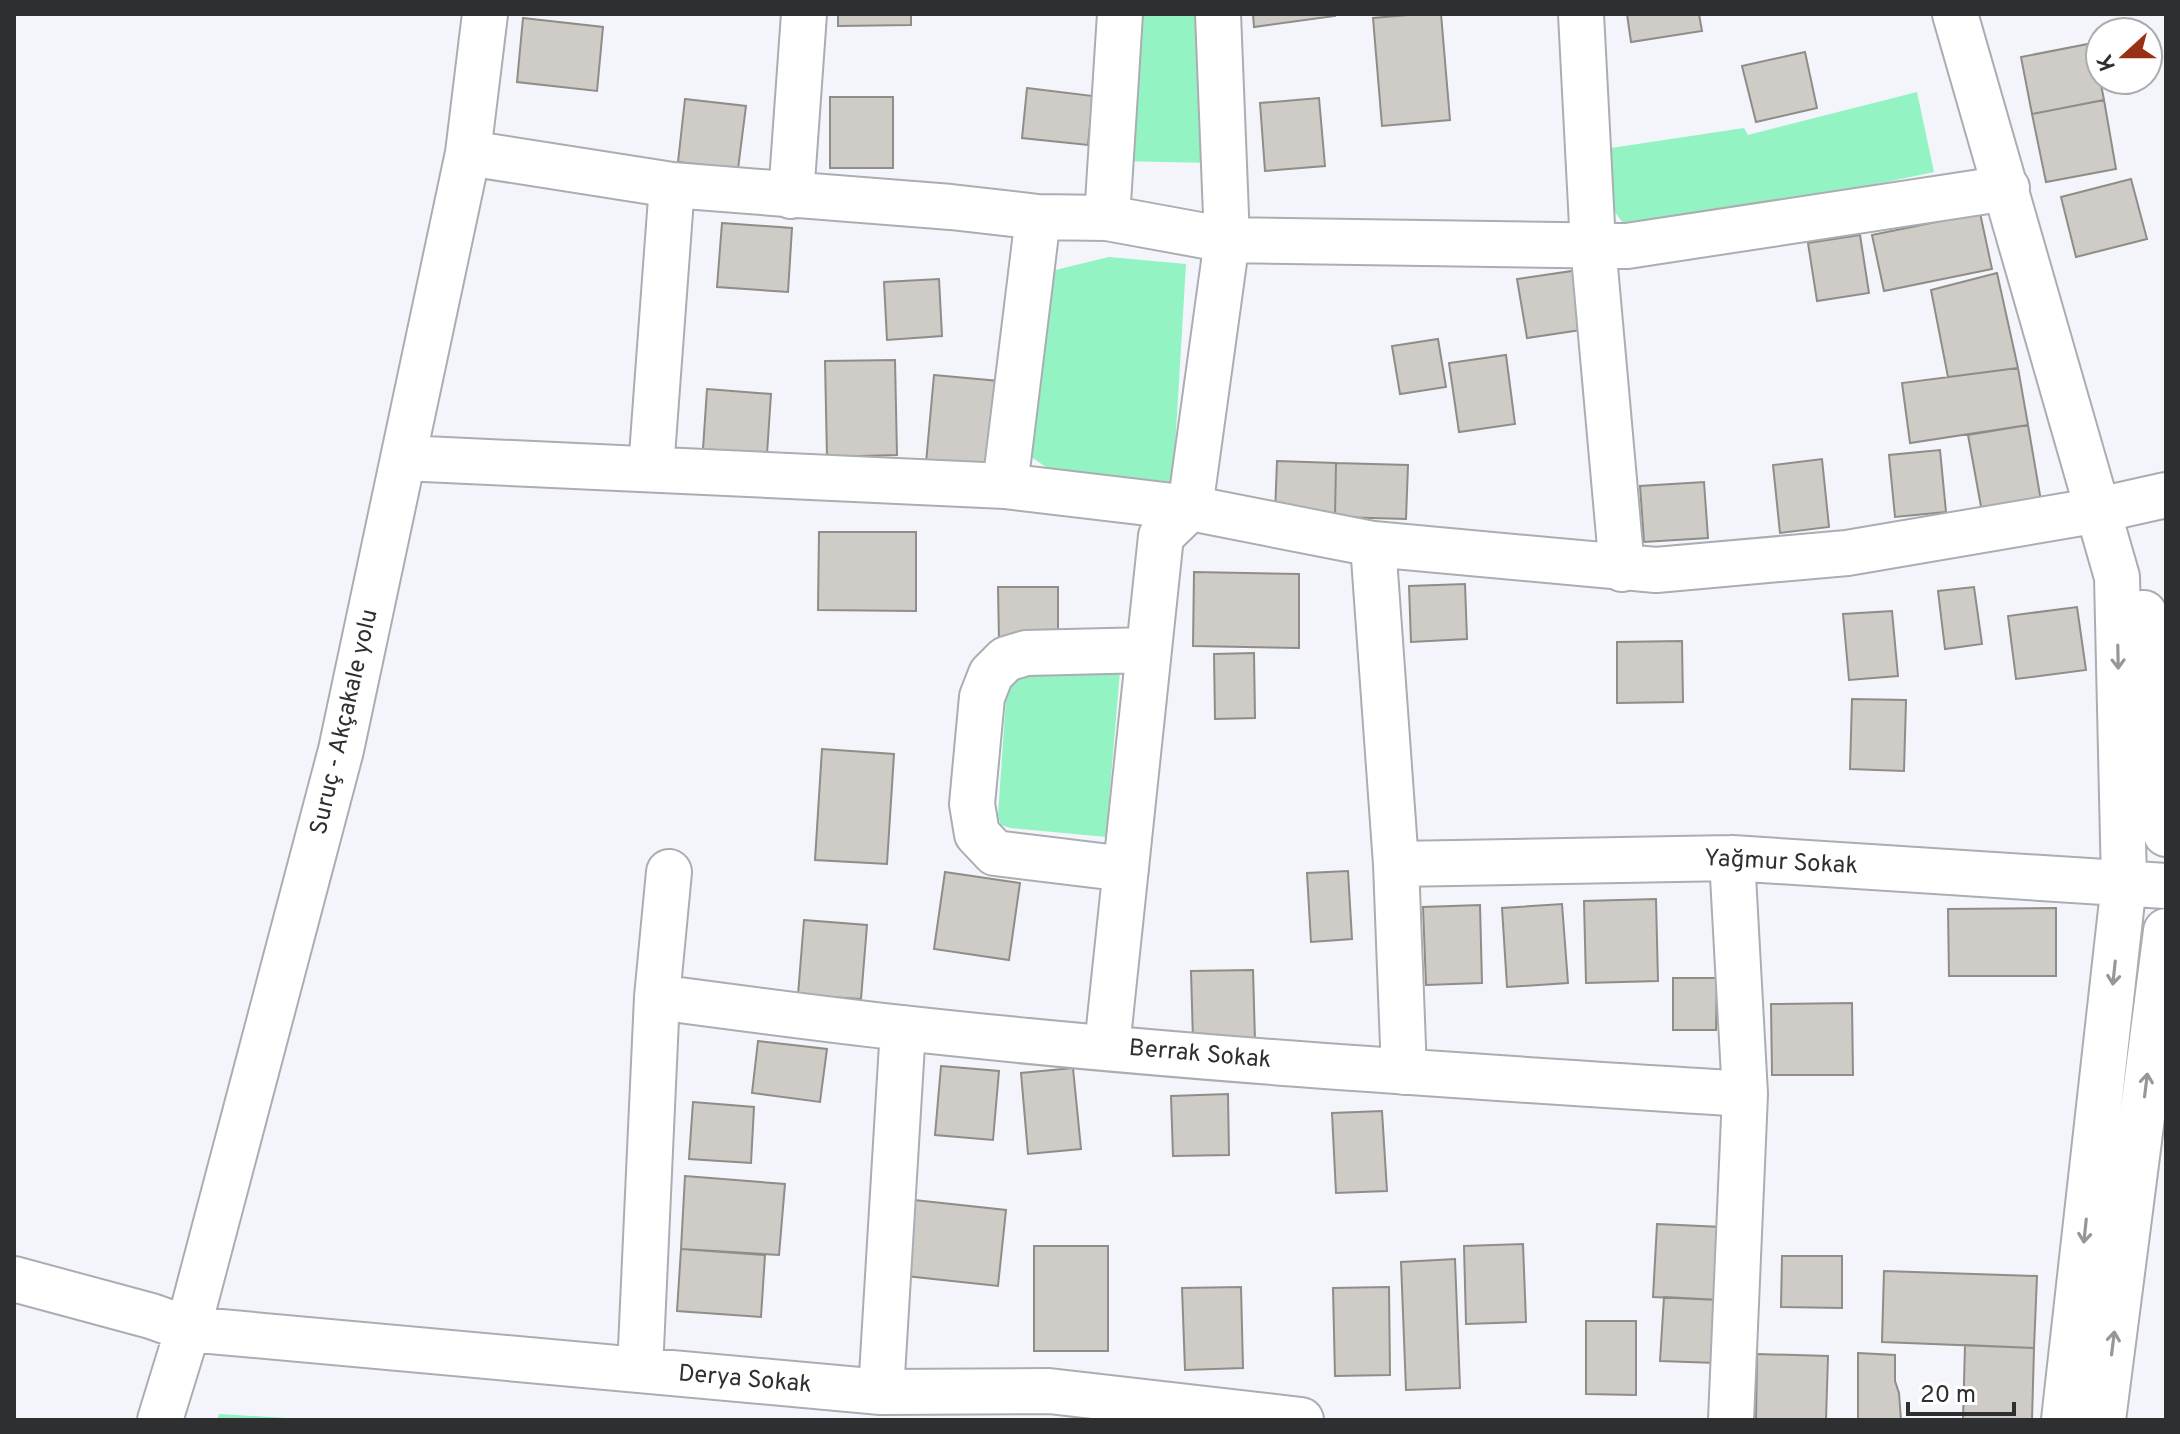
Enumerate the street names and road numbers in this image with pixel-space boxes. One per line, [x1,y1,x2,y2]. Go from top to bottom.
street label: Suruç - Akçakale yolu [304,606,386,838]
street label: Yağmur Sokak [1703,844,1859,882]
street label: Berrak Sokak [1127,1034,1273,1076]
street label: Derya Sokak [677,1359,813,1401]

